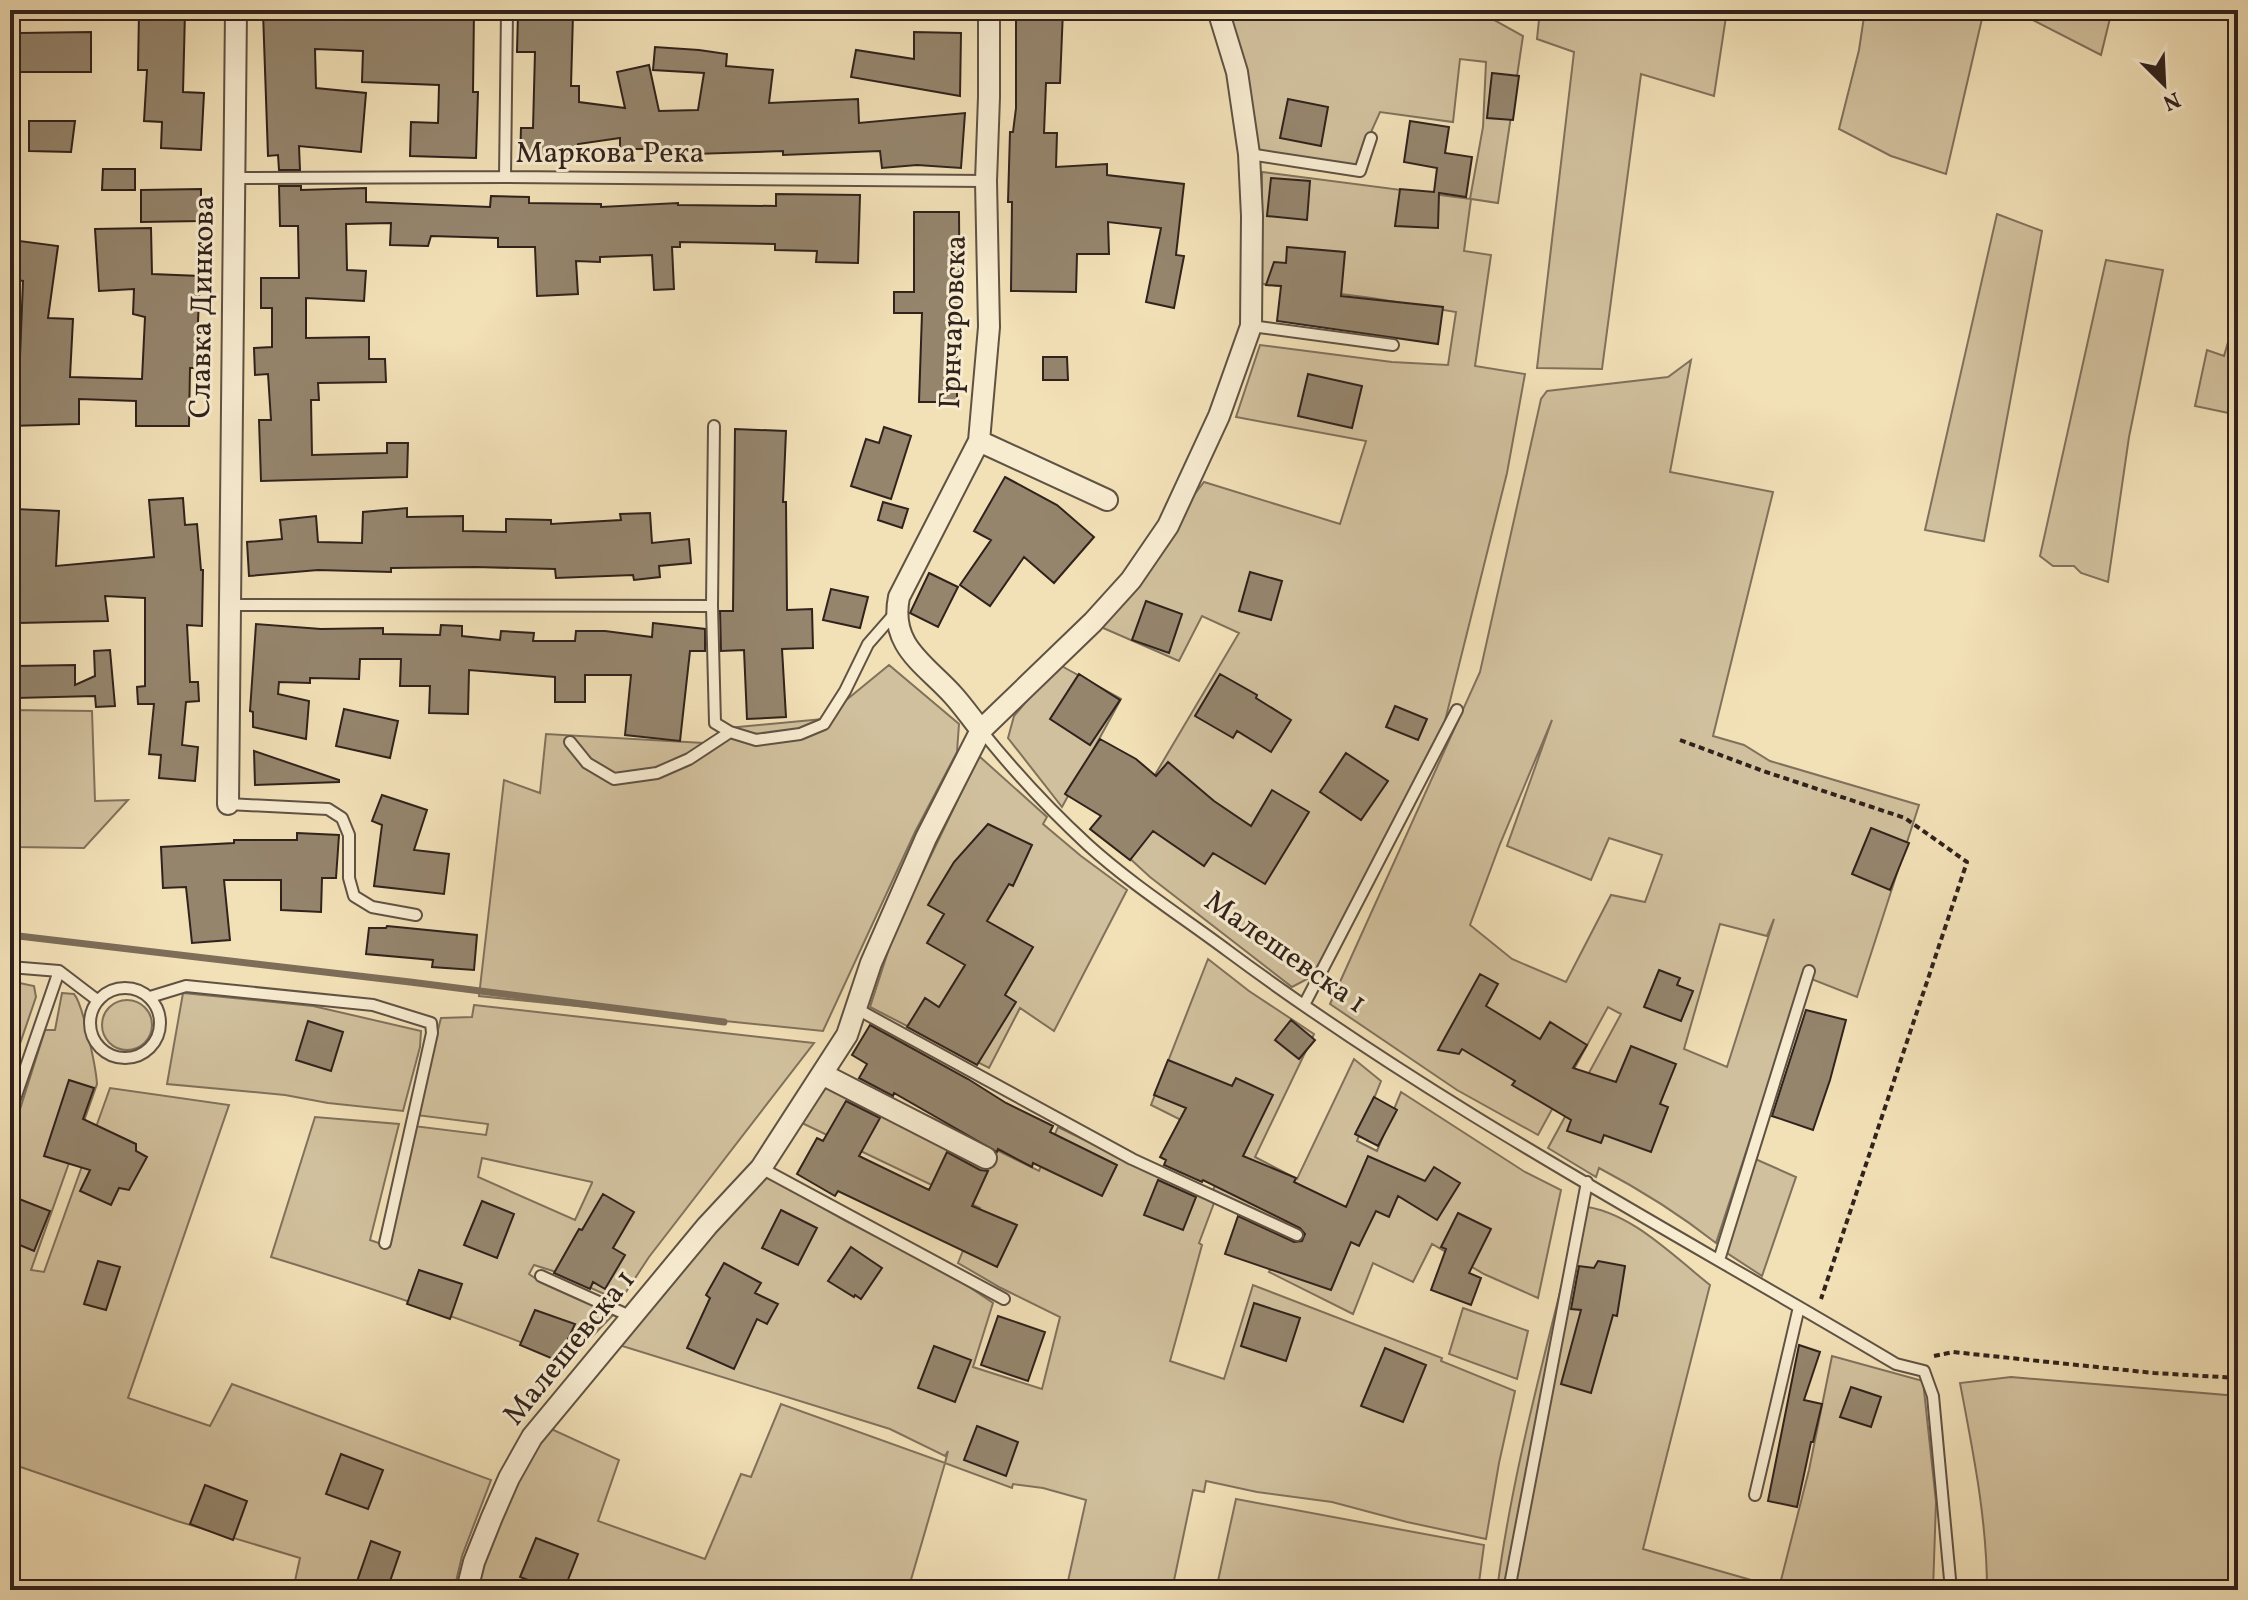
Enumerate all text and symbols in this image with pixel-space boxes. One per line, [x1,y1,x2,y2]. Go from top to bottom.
north arrow [2124,44,2204,124]
text: N [2157,83,2185,117]
street label: Маркова Река [516,133,704,175]
street label: Славка Динкова [180,195,226,419]
street label: Грнчаровска [930,234,978,410]
street label: Малешевска 1 [1195,881,1375,1025]
street label: Малешевска 1 [494,1261,646,1435]

